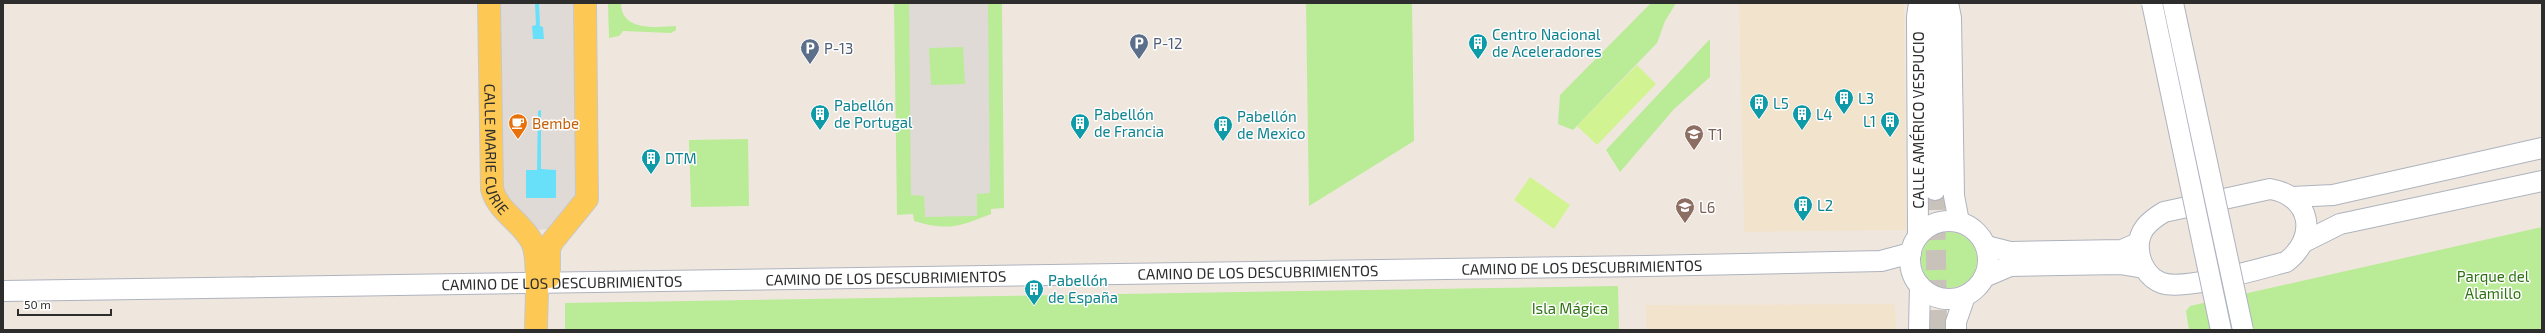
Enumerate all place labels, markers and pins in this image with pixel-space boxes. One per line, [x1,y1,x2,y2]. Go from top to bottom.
place label: Centro Nacional de Aceleradores [1492,25,1602,60]
parking icon: P-12 [1128,32,1150,60]
building icon: Centro Nacional de Aceleradores [1467,32,1489,60]
place label: P-12 [1153,34,1182,52]
parking icon: P-13 [799,37,821,65]
place label: P-13 [824,39,853,57]
building icon: L3 [1833,87,1855,115]
place label: L3 [1858,89,1874,107]
building icon: L5 [1748,92,1770,120]
place label: L5 [1773,94,1789,112]
place label: Pabellón de Portugal [834,96,913,131]
building icon: Pabellón de Portugal [809,103,831,131]
building icon: L4 [1791,103,1813,131]
place label: Pabellón de Francia [1094,105,1164,140]
place label: L4 [1816,105,1832,123]
place label: Pabellón de Mexico [1237,107,1306,142]
building icon: L1 [1879,110,1901,138]
cafe icon: Bembe [507,112,529,140]
building icon: Pabellón de Francia [1069,112,1091,140]
place label: L1 [1863,112,1876,130]
place label: Bembe [532,114,579,132]
building icon: Pabellón de Mexico [1212,114,1234,142]
school or university icon: T1 [1683,123,1705,151]
place label: T1 [1708,125,1723,143]
building icon: DTM [640,147,662,175]
place label: DTM [665,149,697,167]
building icon: L2 [1792,194,1814,222]
school or university icon: L6 [1674,196,1696,224]
place label: L2 [1817,196,1833,214]
place label: L6 [1699,198,1715,216]
place label: Pabellón de España [1048,271,1118,306]
building icon: Pabellón de España [1023,278,1045,306]

